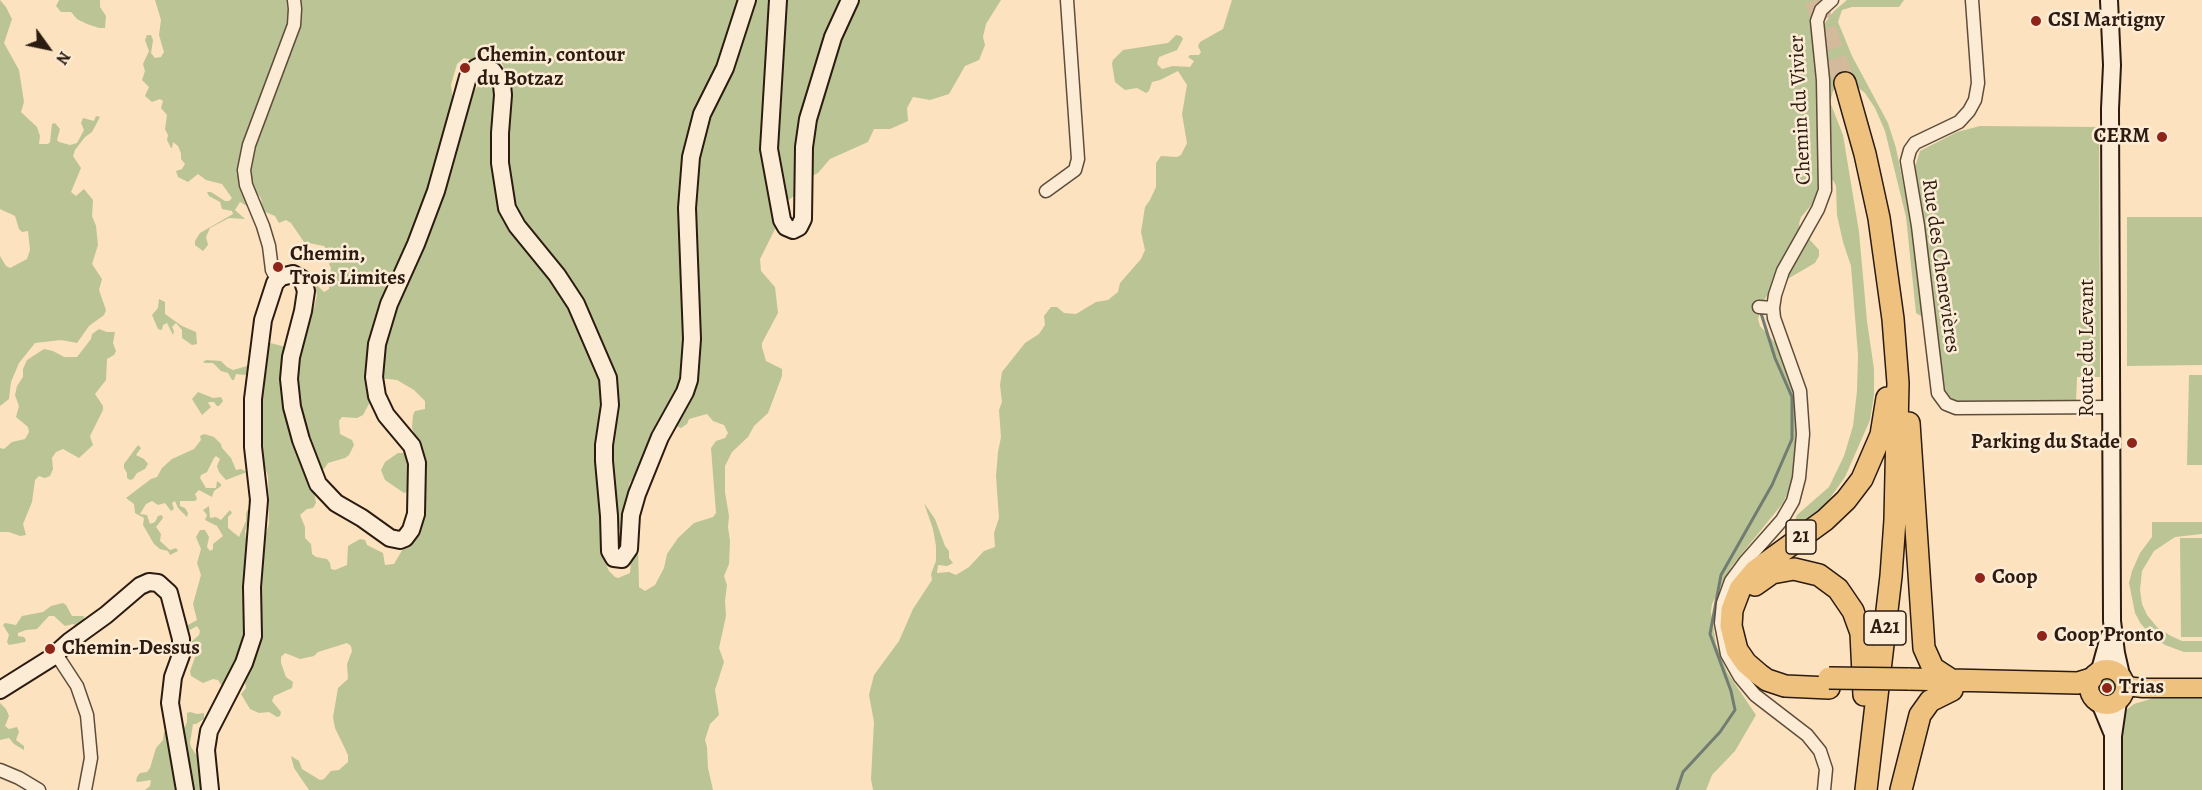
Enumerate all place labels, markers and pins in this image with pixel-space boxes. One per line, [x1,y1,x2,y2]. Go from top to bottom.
place label: CSI Martigny [2048,8,2165,34]
marker: CSI Martigny [2029,14,2043,28]
place label: Chemin, contour du Botzaz [477,43,625,93]
marker: Chemin, contour du Botzaz [458,61,472,75]
place label: CERM [2093,124,2150,150]
marker: CERM [2155,130,2169,144]
place label: Chemin, Trois Limites [290,242,406,292]
marker: Chemin, Trois Limites [271,260,285,274]
place label: Parking du Stade [1971,430,2120,456]
marker: Parking du Stade [2125,436,2139,450]
place label: Coop [1992,565,2038,591]
marker: Coop [1973,571,1987,585]
place label: Coop Pronto [2054,623,2164,649]
marker: Coop Pronto [2035,629,2049,643]
place label: Chemin-Dessus [62,636,200,662]
marker: Chemin-Dessus [43,642,57,656]
place label: Trias [2119,675,2164,701]
marker: Trias [2100,681,2114,695]

